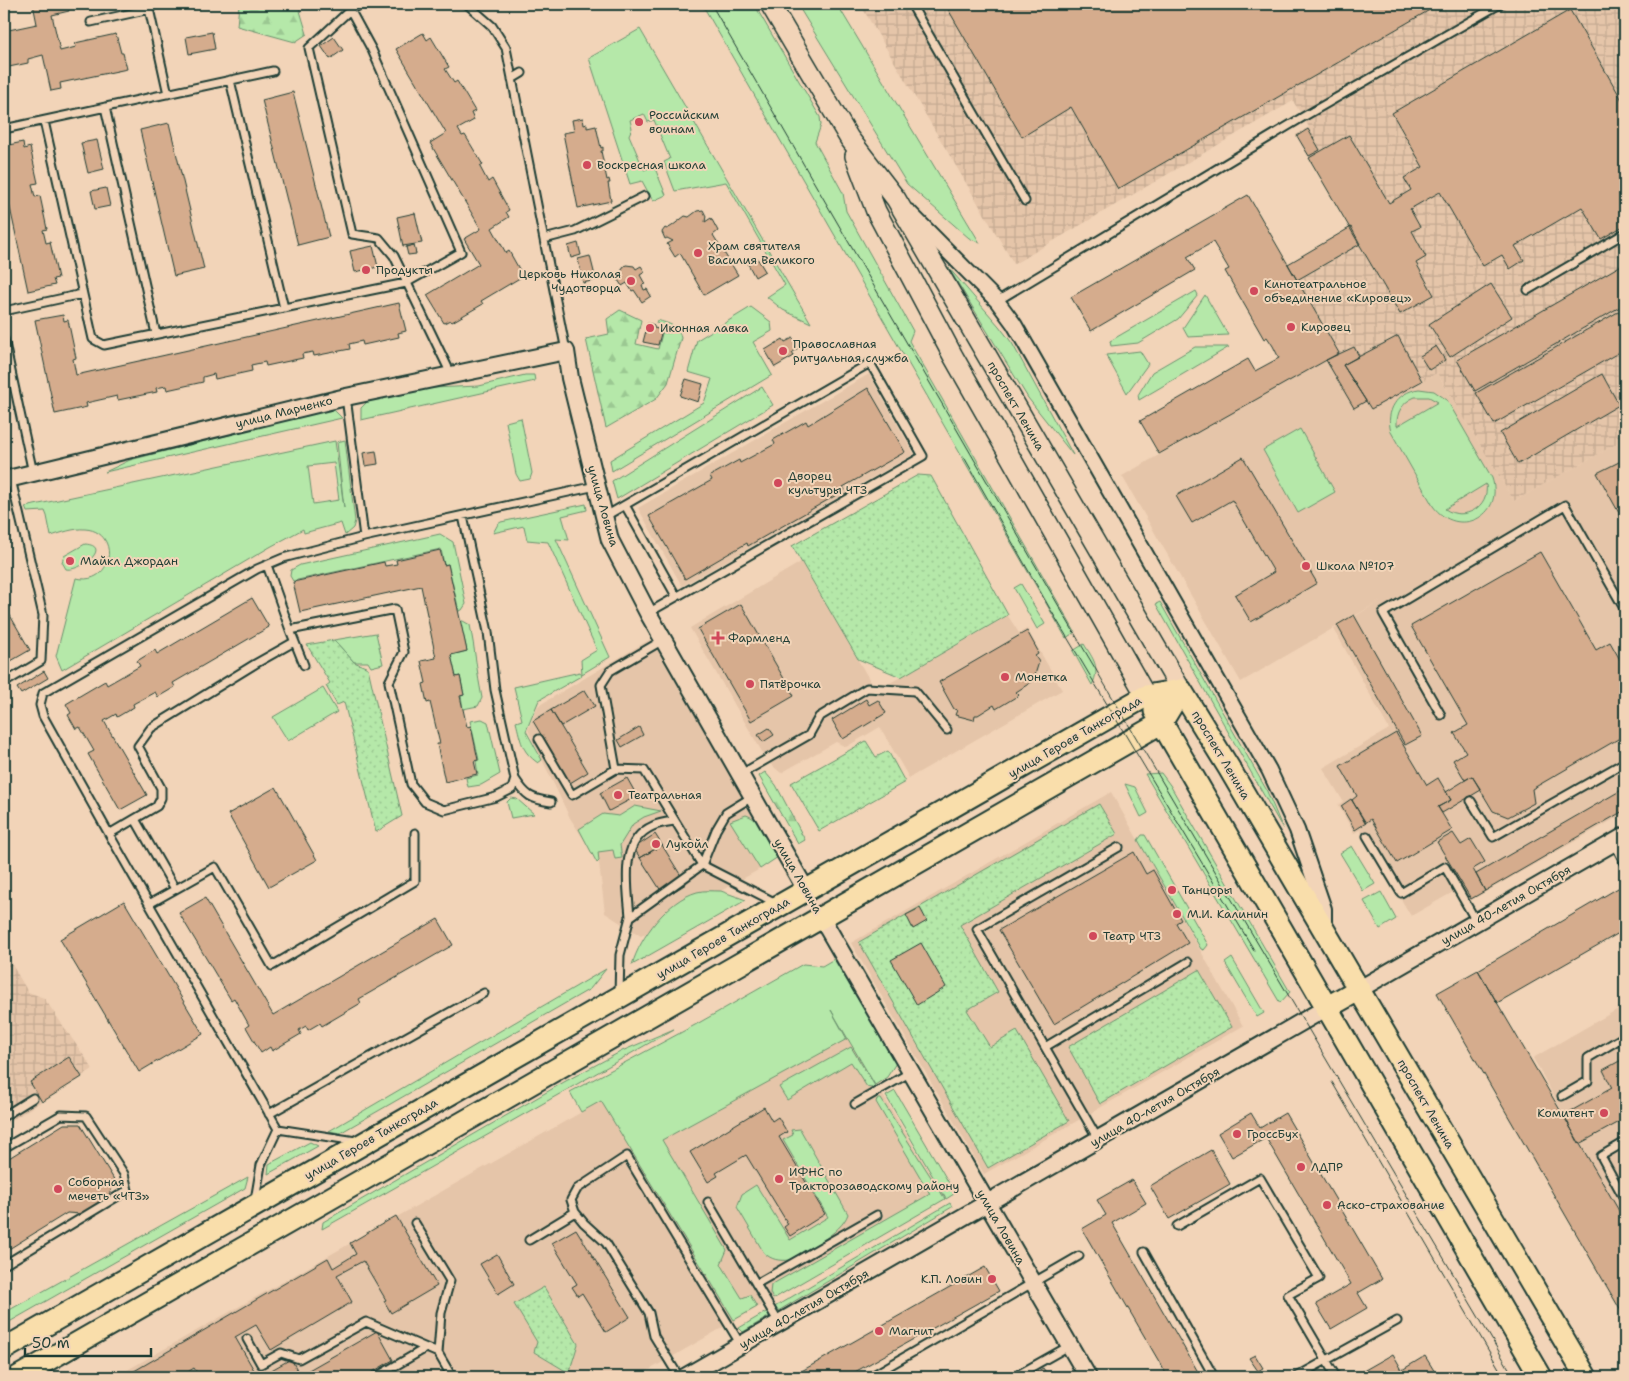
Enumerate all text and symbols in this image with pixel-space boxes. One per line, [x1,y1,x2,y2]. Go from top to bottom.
place label: Российским воинам [649,107,719,137]
marker: Российским воинам [633,116,645,128]
place label: Воскресная школа [597,157,706,173]
marker: Воскресная школа [581,159,593,171]
place label: Храм святителя Василия Великого [708,238,815,268]
marker: Храм святителя Василия Великого [692,247,704,259]
place label: Продукты [376,262,433,278]
marker: Продукты [360,264,372,276]
place label: Церковь Николая Чудотворца [519,266,622,296]
marker: Церковь Николая Чудотворца [625,275,637,287]
place label: Кинотеатральное объединение «Кировец» [1264,276,1412,306]
marker: Кинотеатральное объединение «Кировец» [1248,285,1260,297]
place label: Кировец [1301,319,1351,335]
place label: Иконная лавка [660,320,749,336]
marker: Кировец [1285,321,1297,333]
marker: Иконная лавка [644,322,656,334]
place label: Православная ритуальная служба [793,336,909,366]
marker: Православная ритуальная служба [777,345,789,357]
street label: проспект Ленина [984,358,1048,454]
street label: улица Марченко [234,392,334,432]
street label: улица Ловина [584,463,622,549]
place label: Дворец культуры ЧТЗ [788,468,867,498]
marker: Дворец культуры ЧТЗ [772,477,784,489]
place label: Майкл Джордан [80,553,178,569]
marker: Майкл Джордан [64,555,76,567]
place label: Школа №107 [1316,558,1394,574]
marker: Школа №107 [1300,560,1312,572]
place label: Фармленд [728,630,790,646]
marker: Фармленд [712,632,724,644]
place label: Монетка [1015,669,1068,685]
marker: Монетка [999,671,1011,683]
place label: Пятёрочка [760,676,821,692]
marker: Пятёрочка [744,678,756,690]
street label: улица Героев Танкограда [1005,692,1145,782]
street label: проспект Ленина [1188,708,1254,803]
place label: Театральная [628,787,702,803]
marker: Театральная [612,789,624,801]
place label: Лукойл [666,836,709,852]
street label: улица Ловина [770,836,826,917]
marker: Лукойл [650,838,662,850]
street label: улица 40-летия Октября [1438,861,1574,949]
place label: Танцоры [1182,882,1233,898]
marker: Танцоры [1166,884,1178,896]
street label: улица Героев Танкограда [653,893,793,983]
place label: М.И. Калинин [1187,906,1268,922]
marker: М.И. Калинин [1171,908,1183,920]
place label: Театр ЧТЗ [1103,928,1161,944]
marker: Театр ЧТЗ [1087,930,1099,942]
street label: проспект Ленина [1394,1056,1458,1152]
street label: улица 40-летия Октября [1087,1063,1223,1151]
street label: улица Героев Танкограда [301,1094,441,1184]
place label: Комитент [1537,1105,1595,1121]
marker: Комитент [1598,1107,1610,1119]
place label: ГроссБух [1247,1126,1298,1142]
marker: ГроссБух [1231,1128,1243,1140]
place label: ЛДПР [1311,1159,1343,1175]
marker: ЛДПР [1295,1161,1307,1173]
place label: ИФНС по Тракторозаводскому району [789,1164,959,1194]
marker: ИФНС по Тракторозаводскому району [773,1173,785,1185]
place label: Соборная мечеть «ЧТЗ» [68,1174,150,1204]
marker: Соборная мечеть «ЧТЗ» [52,1183,64,1195]
street label: улица Ловина [973,1187,1029,1268]
place label: Аско-страхование [1337,1197,1445,1213]
marker: Аско-страхование [1321,1199,1333,1211]
street label: улица 40-летия Октября [736,1265,872,1353]
place label: К.П. Ловин [921,1271,982,1287]
marker: К.П. Ловин [986,1273,998,1285]
place label: Магнит [889,1323,935,1339]
marker: Магнит [873,1325,885,1337]
scale bar [25,1326,151,1358]
text: 50 m [32,1333,70,1353]

